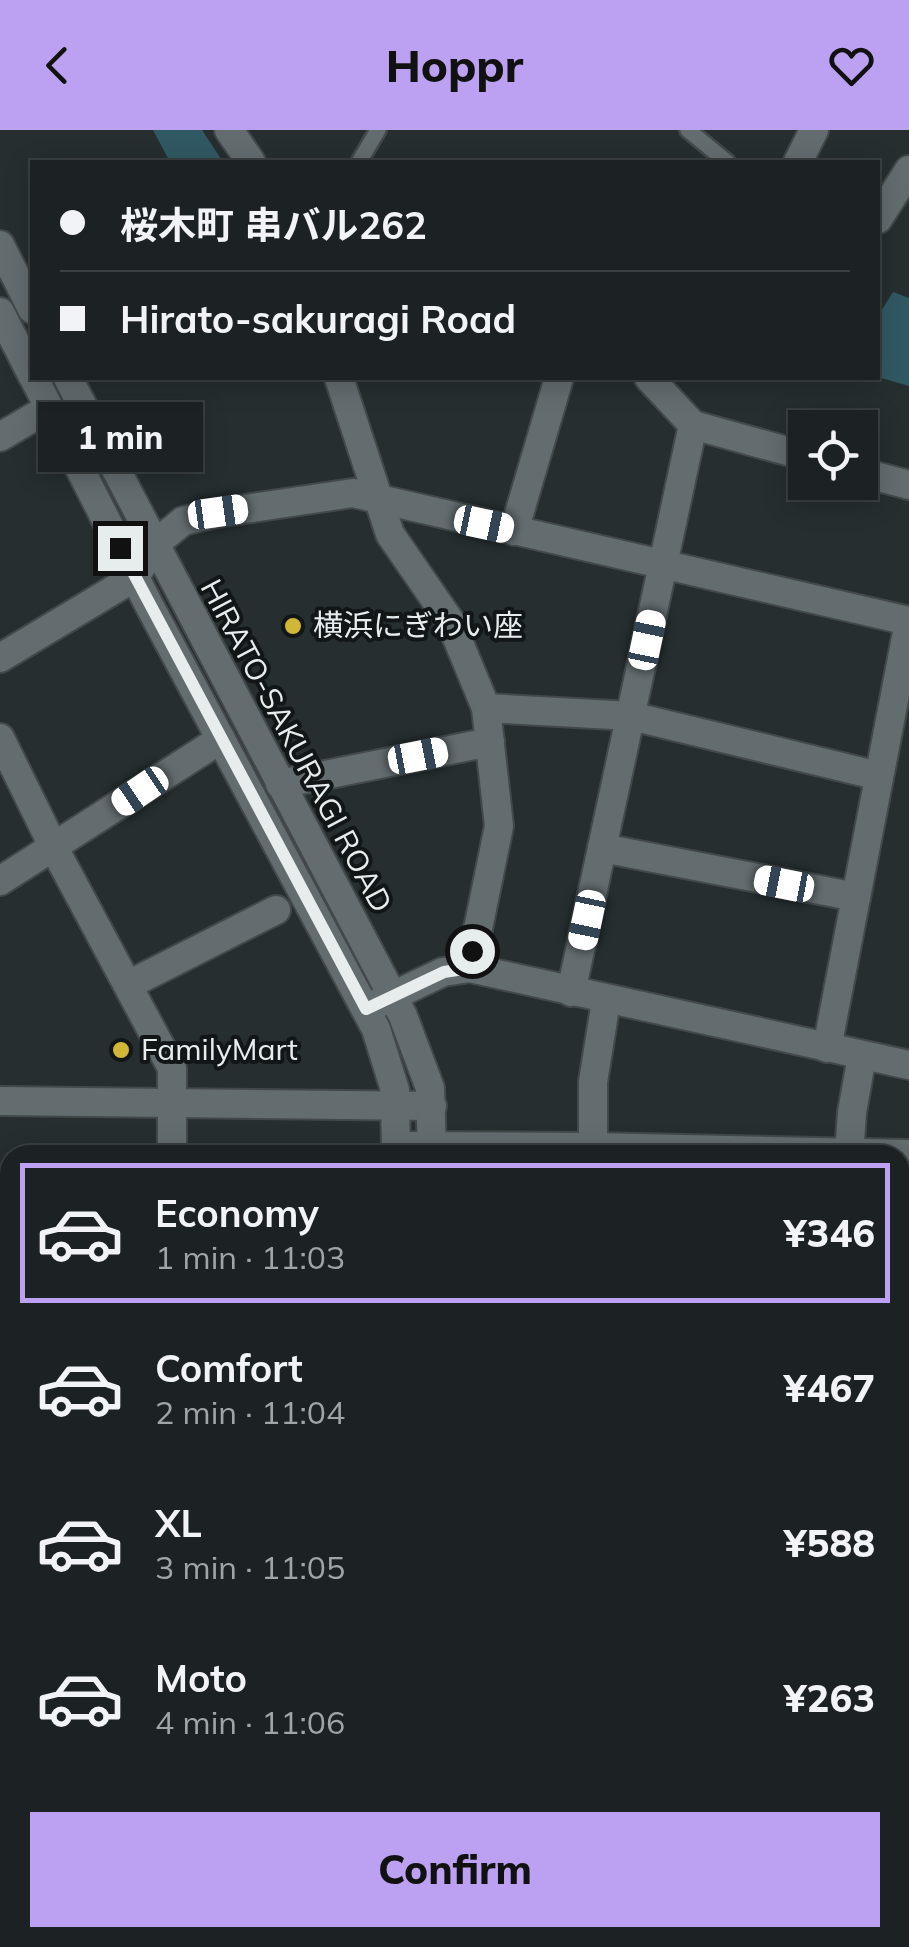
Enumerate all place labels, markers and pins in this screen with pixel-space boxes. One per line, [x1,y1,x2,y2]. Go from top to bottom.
place label: 横浜にぎわい座 [313,606,523,644]
marker: 横浜にぎわい座 [282,615,304,637]
place label: FamilyMart [141,1030,298,1068]
marker: FamilyMart [110,1039,132,1061]

